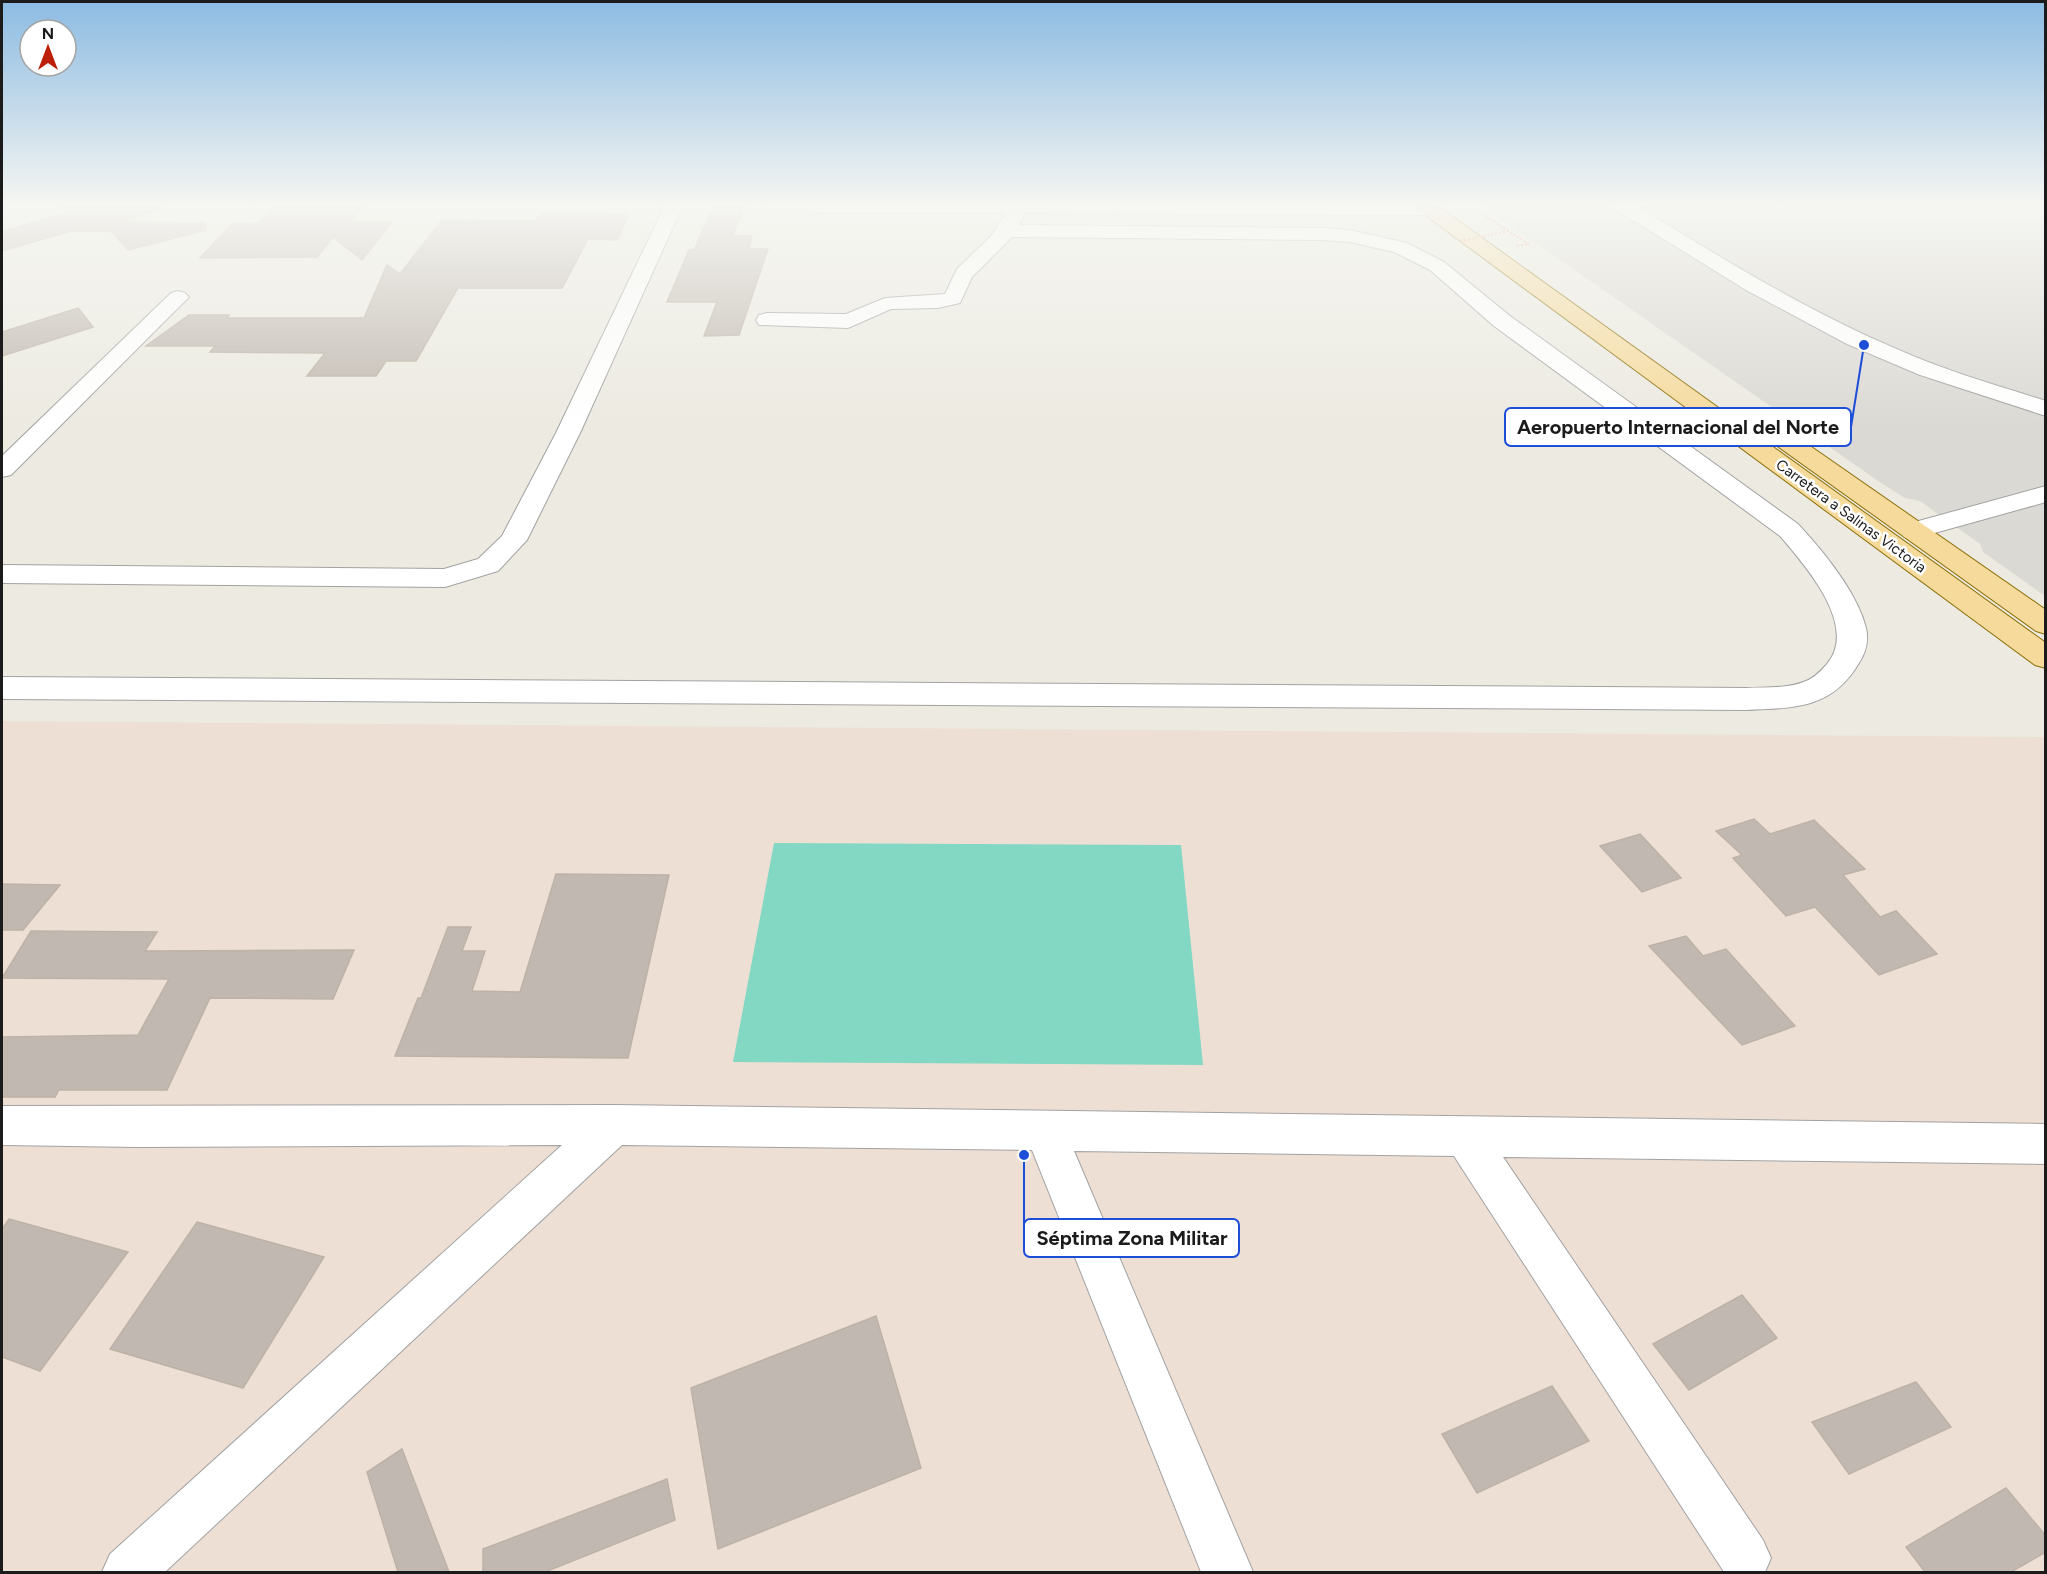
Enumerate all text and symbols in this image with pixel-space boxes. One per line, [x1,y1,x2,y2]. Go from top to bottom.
north arrow [18,18,78,78]
text: N [42,24,54,43]
callout: Aeropuerto Internacional del Norte [1505,408,1851,446]
text: Aeropuerto Internacional del Norte [1517,415,1839,439]
street label: Carretera a Salinas Victoria [1772,455,1930,577]
callout: Séptima Zona Militar [1024,1219,1239,1257]
text: Séptima Zona Militar [1036,1226,1228,1250]

